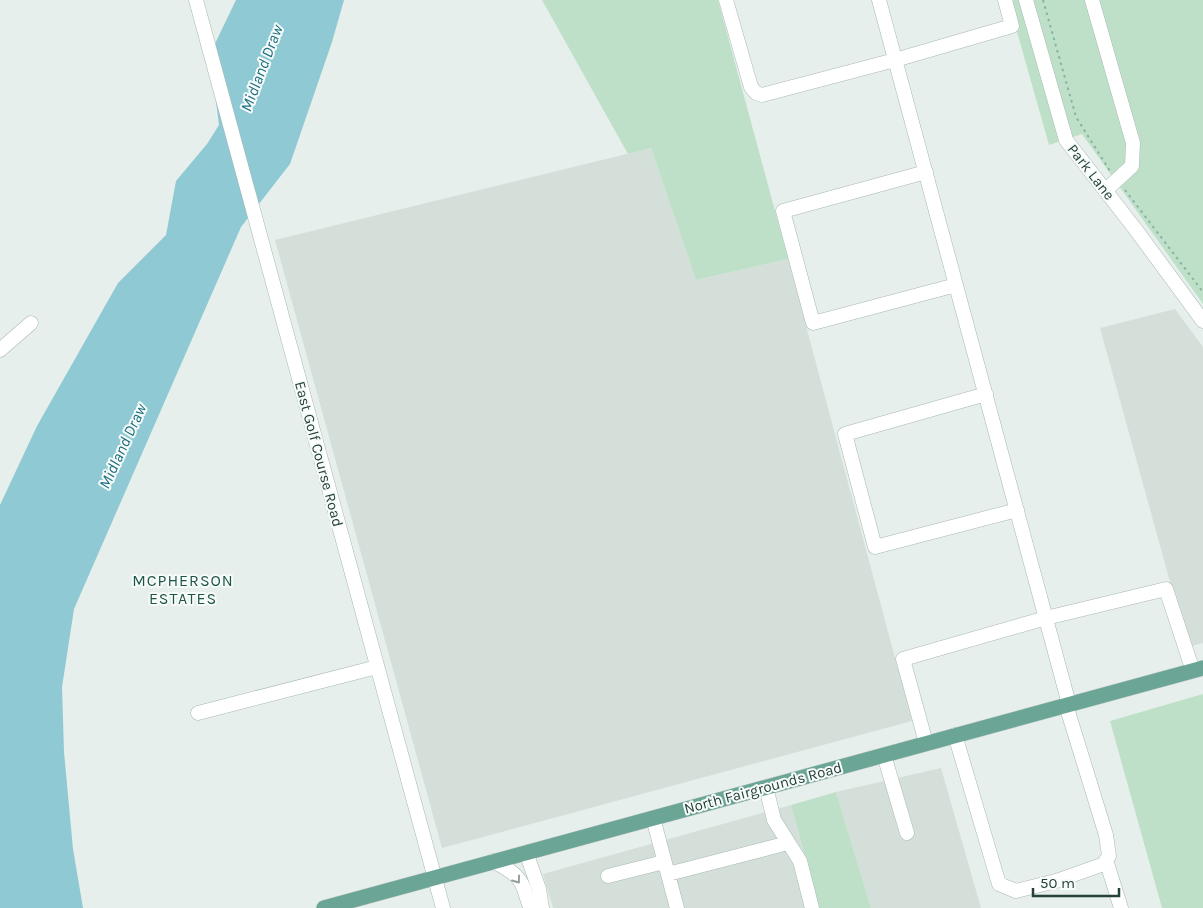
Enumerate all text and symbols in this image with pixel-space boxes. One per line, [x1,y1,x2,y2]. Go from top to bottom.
water label: Midland Draw [236,22,287,114]
street label: Park Lane [1064,140,1118,204]
street label: East Golf Course Road [291,379,347,529]
water label: Midland Draw [95,400,151,492]
district label: MCPHERSON ESTATES [132,571,234,608]
street label: North Fairgrounds Road [682,758,844,818]
scale bar [1033,866,1119,898]
text: 50 m [1040,874,1075,892]
one-way arrow [511,875,520,884]

